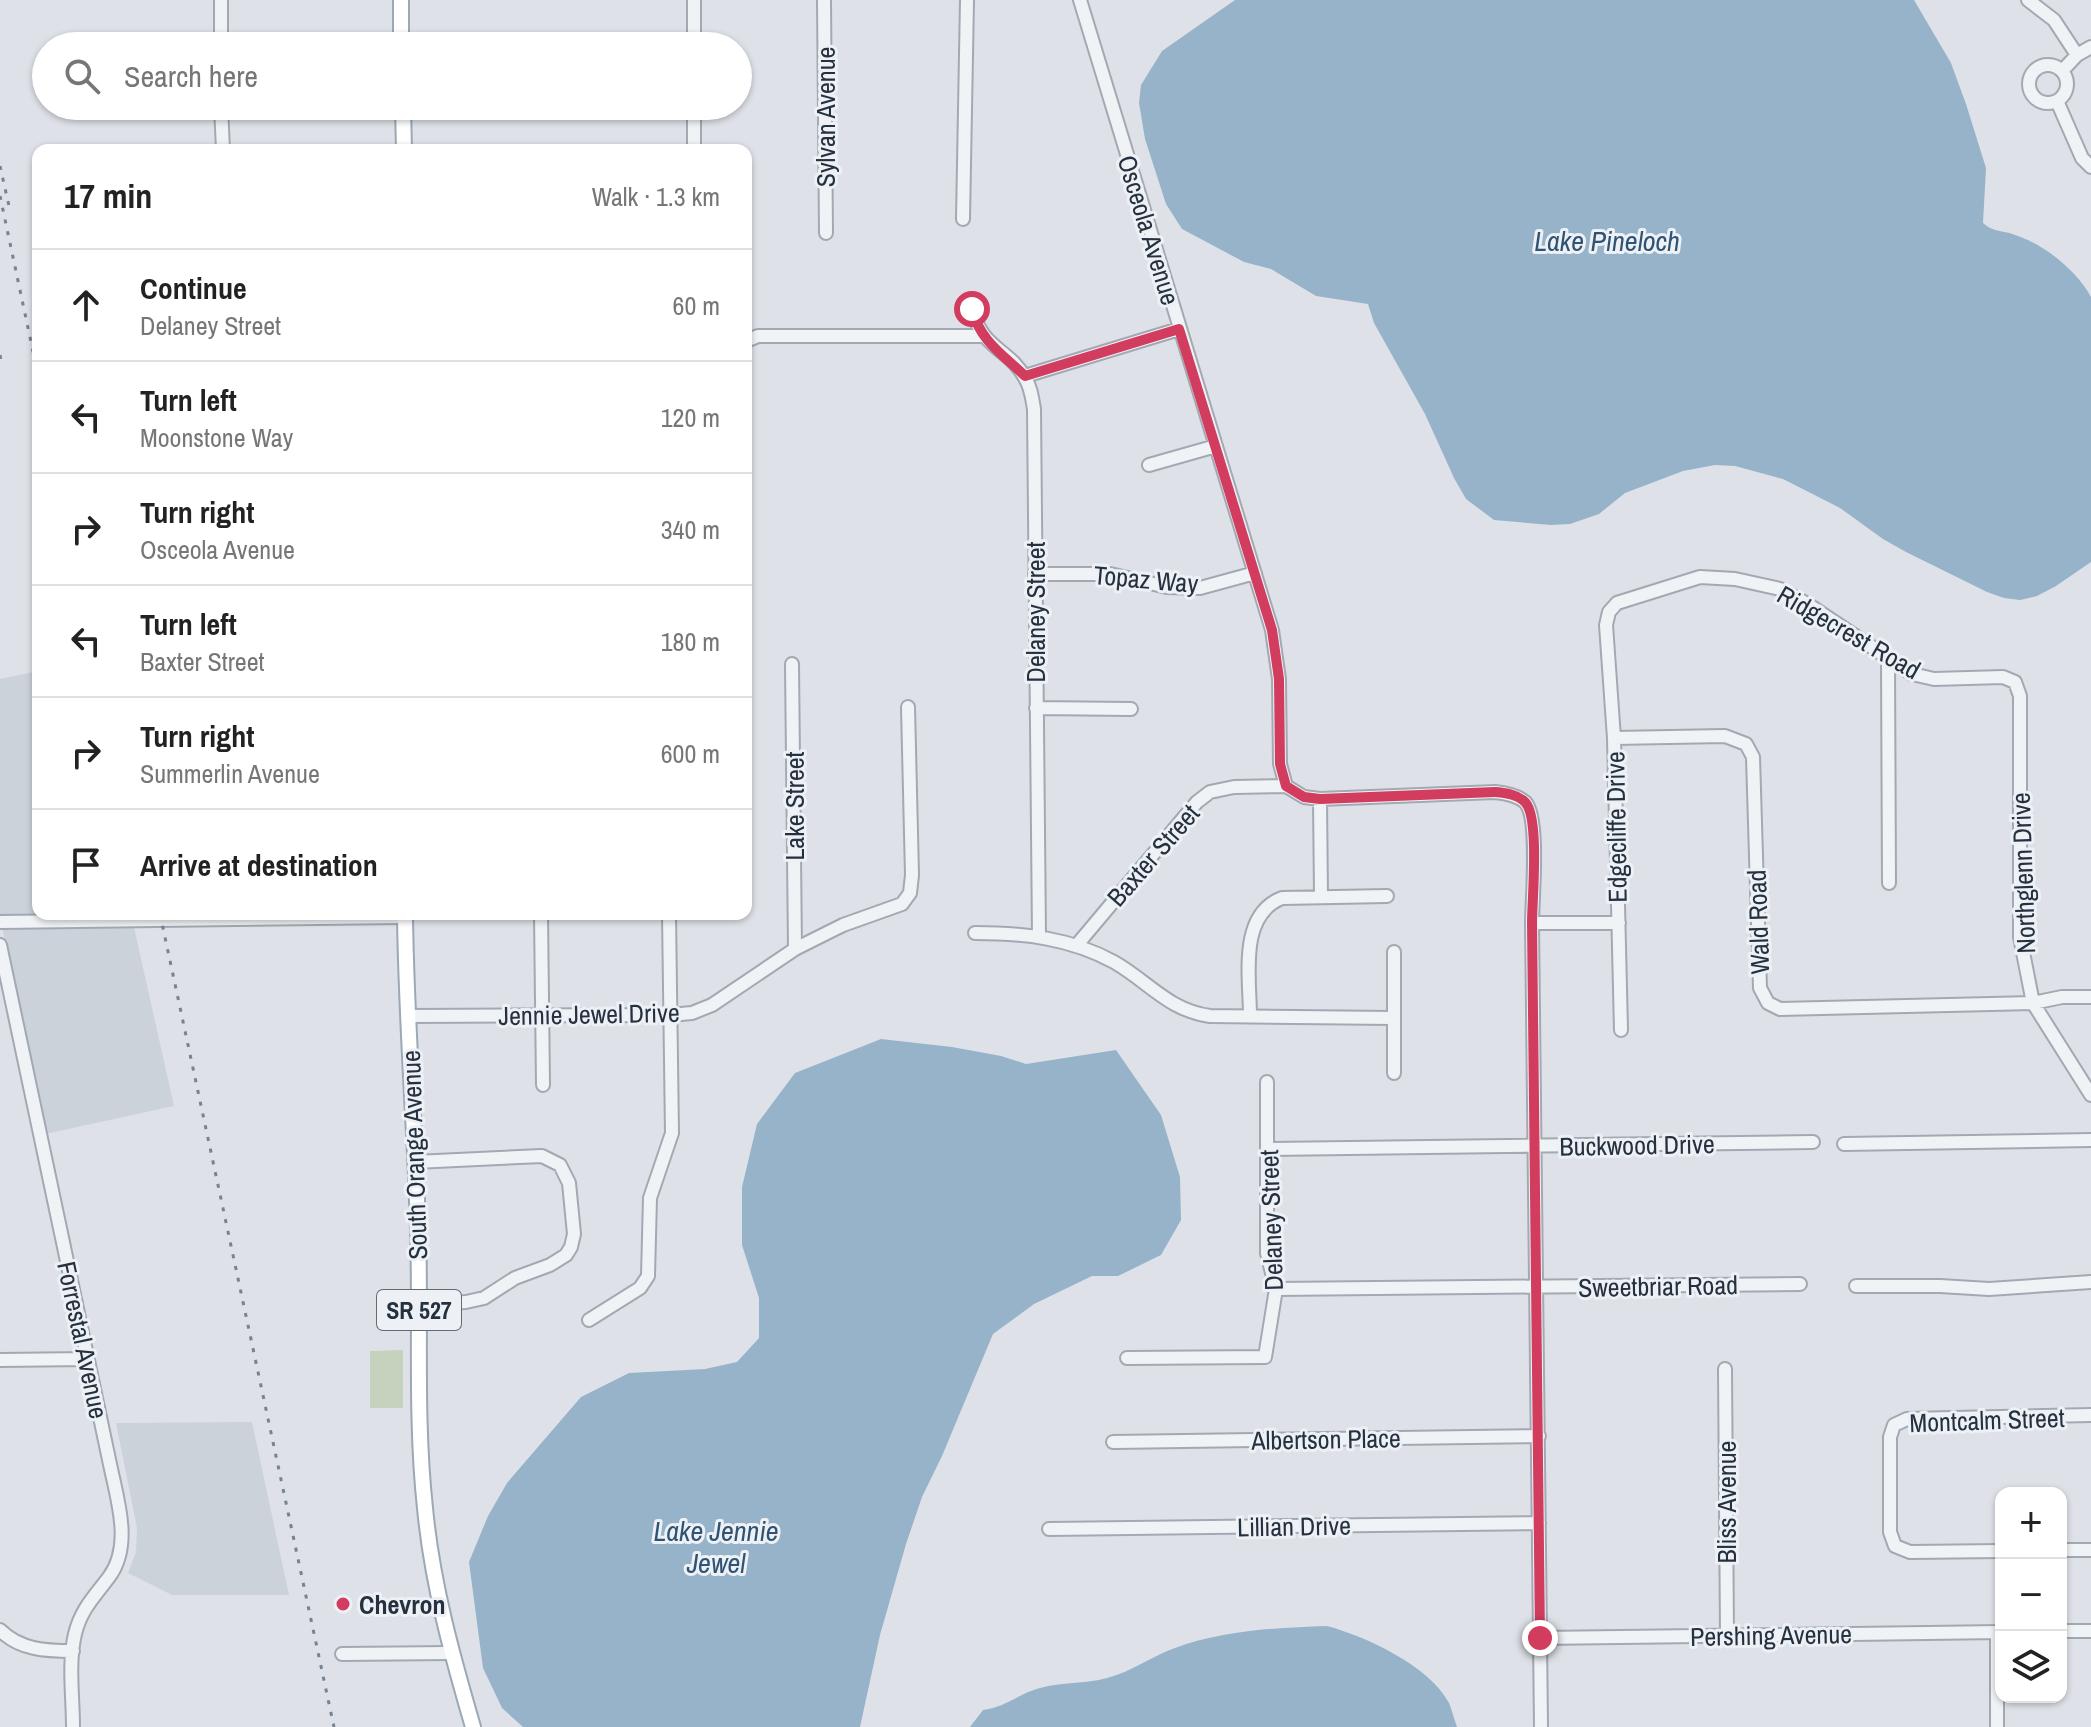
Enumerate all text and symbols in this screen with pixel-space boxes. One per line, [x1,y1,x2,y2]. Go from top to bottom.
search box [32,32,752,120]
street label: Sylvan Avenue [808,47,843,187]
icon: search [60,54,104,98]
text: Search here [124,56,258,96]
street label: Osceola Avenue [1110,151,1188,309]
text: 17 min [64,173,152,219]
text: Walk · 1.3 km [592,179,720,214]
water label: Lake Pineloch [1534,222,1680,260]
text: Continue [140,268,247,308]
icon: ahead [64,283,108,327]
text: 60 m [673,288,720,323]
route start [954,291,990,327]
text: Delaney Street [140,308,281,343]
text: Turn left [140,380,237,420]
icon: left [64,395,108,439]
text: 120 m [661,400,720,435]
text: Moonstone Way [140,420,293,455]
text: Turn right [140,492,254,532]
icon: right [64,507,108,551]
text: 340 m [661,512,720,547]
text: Osceola Avenue [140,532,295,567]
street label: Delaney Street [1018,541,1053,683]
street label: Topaz Way [1092,557,1200,601]
street label: Ridgecrest Road [1771,577,1927,687]
text: Turn left [140,604,237,644]
icon: left [64,619,108,663]
text: 180 m [661,624,720,659]
text: Baxter Street [140,644,264,679]
text: Turn right [140,716,254,756]
icon: right [64,731,108,775]
text: 600 m [661,736,720,771]
street label: Lake Street [777,751,812,861]
street label: Edgecliffe Drive [1597,751,1635,903]
text: Summerlin Avenue [140,756,320,791]
street label: Northglenn Drive [2003,792,2043,954]
street label: Baxter Street [1099,797,1207,913]
icon: arrive [64,843,108,887]
text: Arrive at destination [140,845,378,885]
street label: Wald Road [1739,869,1777,975]
street label: Jennie Jewel Drive [498,995,680,1033]
street label: South Orange Avenue [393,1050,435,1260]
street label: Buckwood Drive [1559,1126,1715,1164]
street label: Delaney Street [1251,1149,1291,1291]
street label: Forrestal Avenue [49,1258,117,1422]
street label: Sweetbriar Road [1578,1267,1738,1305]
road number: SR 527 [377,1290,461,1330]
street label: Montcalm Street [1909,1400,2065,1440]
street label: Albertson Place [1250,1420,1401,1458]
street label: Bliss Avenue [1709,1441,1744,1563]
map controls [1995,1487,2067,1703]
button: + [1995,1487,2067,1559]
street label: Lillian Drive [1237,1508,1351,1544]
water label: Lake Jennie Jewel [653,1512,779,1582]
button: − [1995,1559,2067,1631]
place label: Chevron [359,1587,445,1622]
marker: Chevron [334,1595,352,1613]
street label: Pershing Avenue [1690,1616,1852,1654]
route end [1522,1620,1558,1656]
button: layers [1995,1631,2067,1703]

